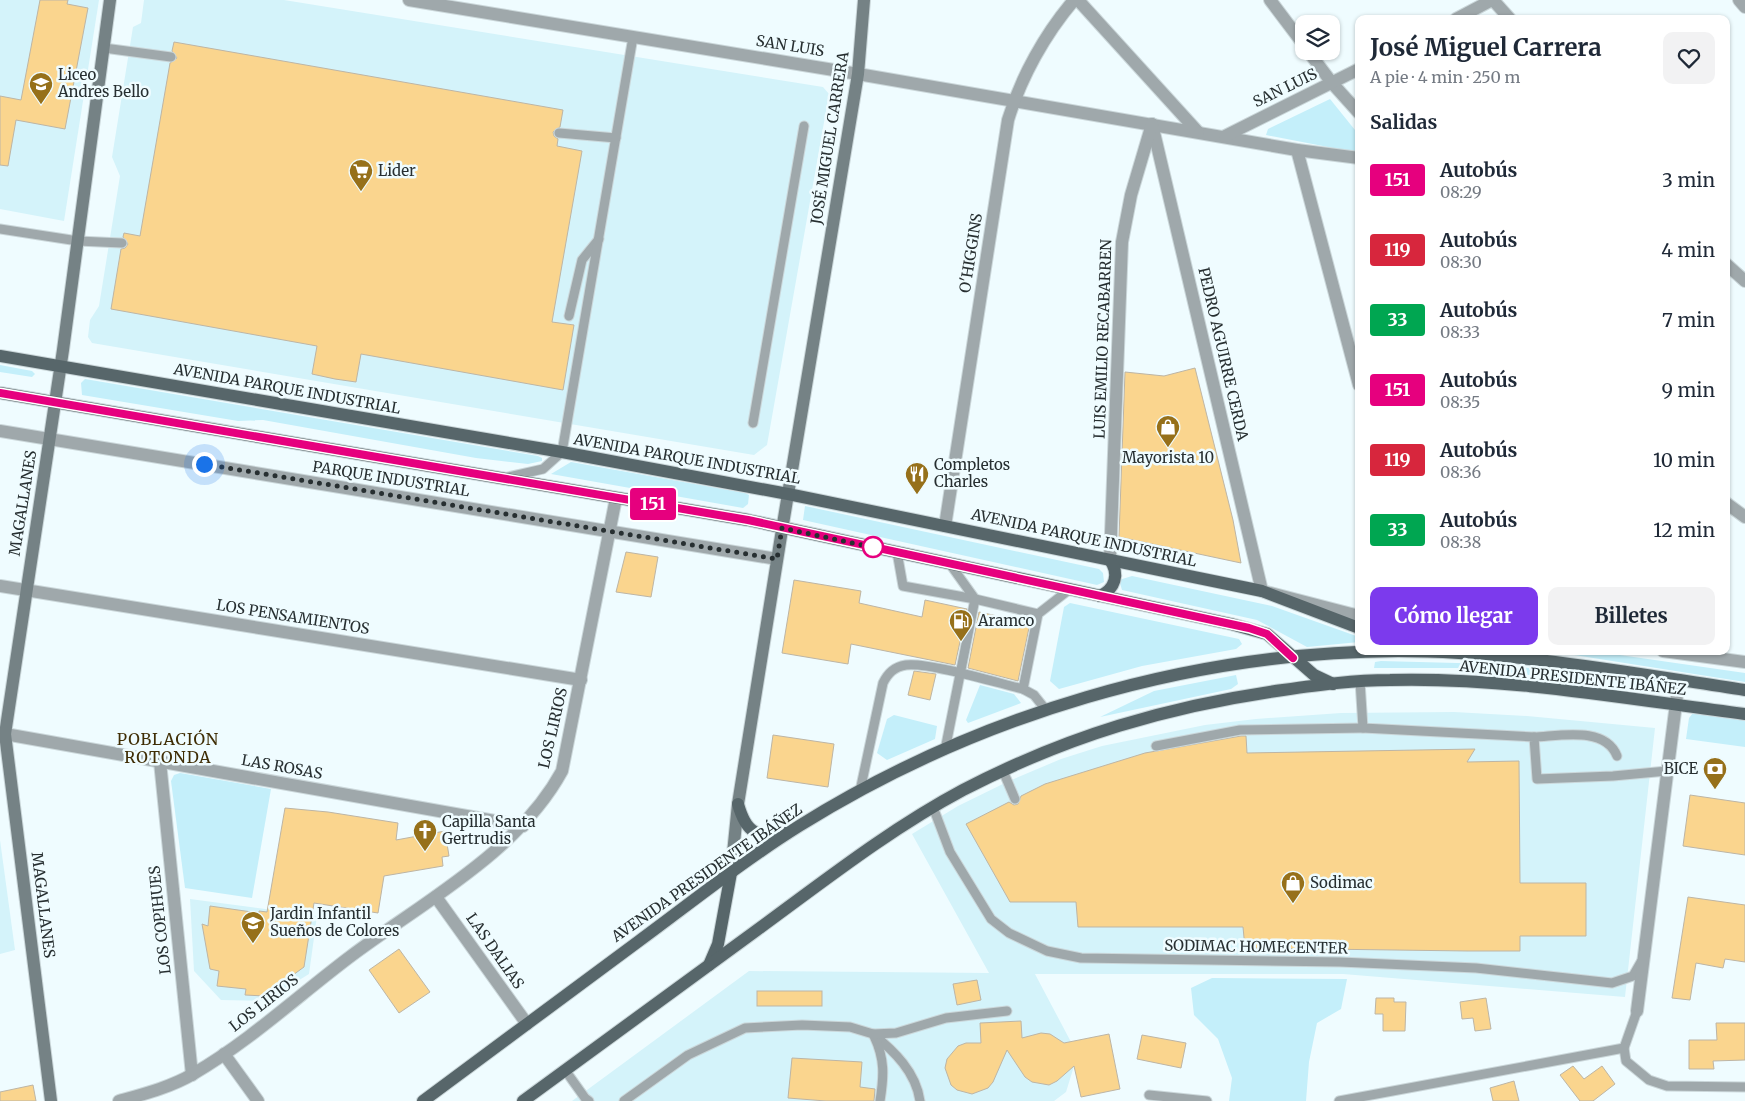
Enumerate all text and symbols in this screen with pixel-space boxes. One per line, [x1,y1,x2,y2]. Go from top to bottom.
map controls [1295,15,1340,60]
button: layers [1295,15,1340,60]
street label: SAN LUIS [755,31,826,60]
text: José Miguel Carrera [1370,32,1602,63]
button: heart [1663,32,1715,84]
street label: JOSÉ MIGUEL CARRERA [805,50,853,227]
street label: SAN LUIS [1250,64,1320,111]
place label: Liceo Andres Bello [57,65,149,101]
text: A pie · 4 min · 250 m [1370,67,1520,87]
school or university icon: Liceo Andres Bello [28,71,54,105]
text: Salidas [1370,110,1437,134]
supermarket icon: Lider [348,158,374,192]
text: Autobús [1440,158,1517,182]
place label: Lider [378,161,416,180]
text: 151 [1385,168,1410,191]
text: 3 min [1662,168,1715,192]
text: 08:29 [1440,182,1482,202]
street label: O'HIGGINS [955,212,986,294]
text: Autobús [1440,228,1517,252]
street label: LUIS EMILIO RECABARREN [1090,238,1115,439]
text: 119 [1384,238,1411,261]
text: 4 min [1661,238,1715,262]
text: 08:30 [1440,252,1482,272]
street label: PEDRO AGUIRRE CERDA [1194,265,1253,443]
text: Autobús [1440,298,1517,322]
text: 33 [1388,308,1407,331]
text: 7 min [1662,308,1715,332]
text: 08:33 [1440,322,1480,342]
street label: AVENIDA PARQUE INDUSTRIAL [171,359,403,418]
text: Autobús [1440,368,1517,392]
text: 151 [1385,378,1410,401]
text: 9 min [1661,378,1715,402]
text: 08:35 [1440,392,1480,412]
shop icon: Mayorista 10 [1155,414,1181,448]
street label: AVENIDA PARQUE INDUSTRIAL [571,429,803,488]
text: Autobús [1440,438,1517,462]
place label: Mayorista 10 [1122,448,1214,467]
text: 119 [1384,448,1411,471]
text: 10 min [1653,448,1715,472]
street label: MAGALLANES [5,449,40,557]
your location [192,452,217,477]
place label: Completos Charles [934,455,1010,491]
street label: PARQUE INDUSTRIAL [311,457,472,500]
restaurant icon: Completos Charles [904,461,930,495]
text: 08:36 [1440,462,1481,482]
line badge: 151 [624,488,682,520]
text: 151 [640,492,666,515]
street label: AVENIDA PARQUE INDUSTRIAL [969,504,1199,571]
text: Autobús [1440,508,1517,532]
text: 33 [1388,518,1407,541]
text: 12 min [1653,518,1715,542]
text: 08:38 [1440,532,1481,552]
unlabelled marker [862,536,884,558]
button: Cómo llegar [1370,587,1538,645]
button: Billetes [1548,587,1715,645]
street label: LOS PENSAMIENTOS [215,595,371,638]
fuel station icon: Aramco [948,608,974,642]
place label: Aramco [977,611,1035,630]
street label: AVENIDA PRESIDENTE IBÁÑEZ [1458,655,1688,699]
street label: LOS LIRIOS [534,686,571,770]
district label: POBLACIÓN ROTONDA [117,729,219,767]
street label: LAS ROSAS [240,750,324,783]
bank icon: BICE [1702,756,1728,790]
place label: BICE [1664,759,1698,778]
street label: AVENIDA PRESIDENTE IBÁÑEZ [606,798,806,946]
place label: Capilla Santa Gertrudis [442,812,536,848]
church icon: Capilla Santa Gertrudis [412,818,438,852]
street label: MAGALLANES [28,851,59,959]
street label: LOS COPIHUES [144,865,175,975]
shop icon: Sodimac [1280,870,1306,904]
place label: Sodimac [1310,873,1373,892]
place label: Jardin Infantil Sueños de Colores [269,904,399,940]
street label: LAS DALIAS [462,909,529,992]
school or university icon: Jardin Infantil Sueños de Colores [240,910,266,944]
street label: SODIMAC HOMECENTER [1164,935,1348,958]
street label: LOS LIRIOS [225,970,302,1035]

